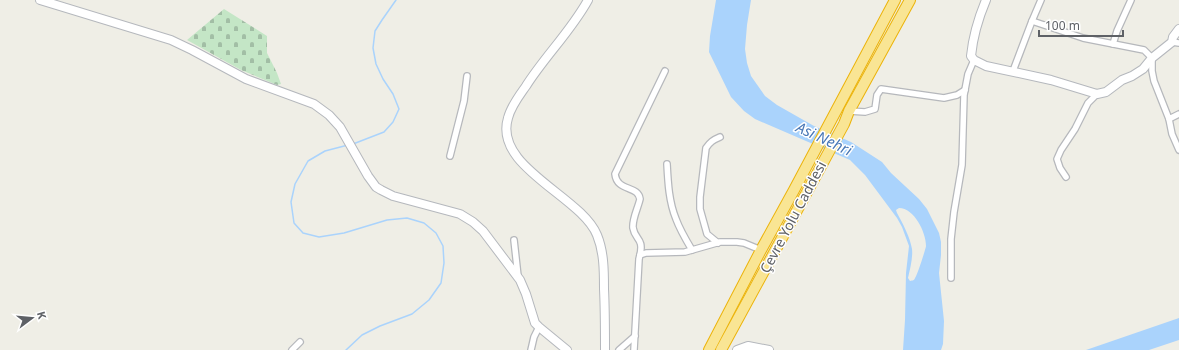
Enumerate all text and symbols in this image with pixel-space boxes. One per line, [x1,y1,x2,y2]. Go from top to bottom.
scale bar [1039,12,1123,38]
text: 100 m [1045,17,1080,34]
water label: Asi Nehri [792,116,857,160]
street label: Çevre Yolu Caddesi [755,157,830,276]
north arrow [12,298,52,338]
text: K [34,310,51,321]

